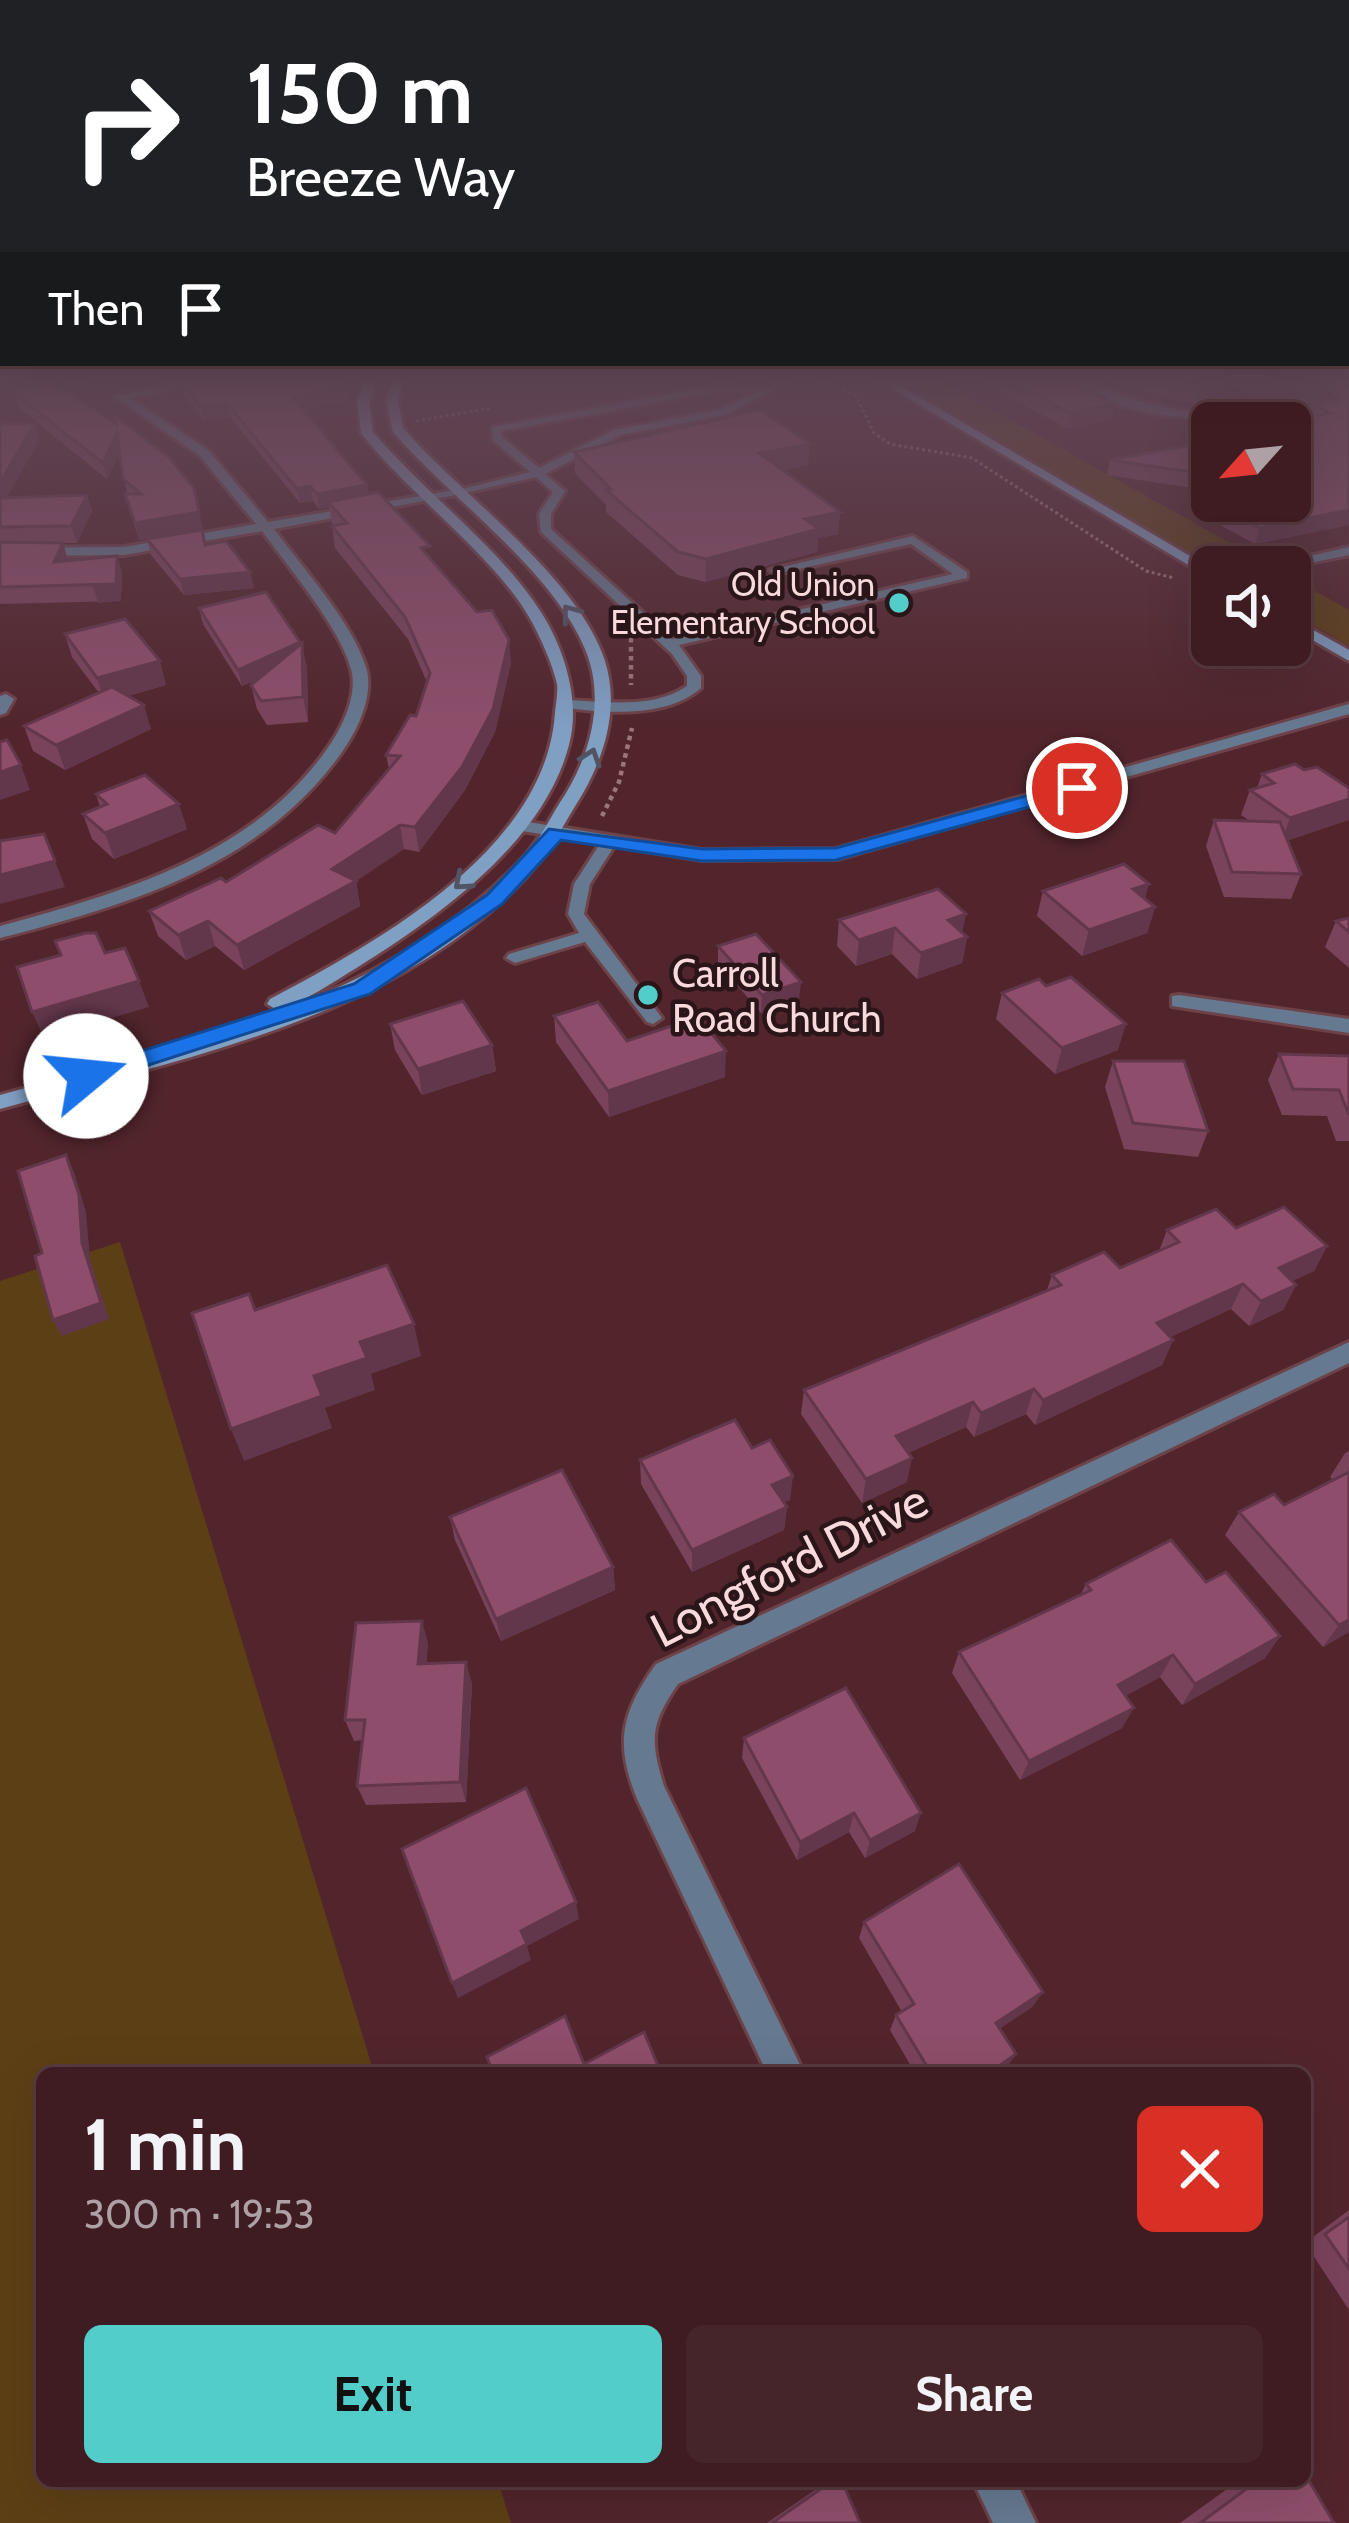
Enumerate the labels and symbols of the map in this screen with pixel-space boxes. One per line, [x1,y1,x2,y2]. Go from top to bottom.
north arrow [1191,402,1311,522]
place label: Old Union Elementary School [610,564,875,642]
marker: Old Union Elementary School [886,590,912,616]
one-way arrow [562,605,584,626]
pin [1026,737,1128,839]
one-way arrow [577,747,602,768]
one-way arrow [454,867,476,889]
place label: Carroll Road Church [672,949,882,1042]
marker: Carroll Road Church [635,982,661,1008]
position arrow [23,1013,149,1139]
street label: Longford Drive [641,1471,937,1659]

